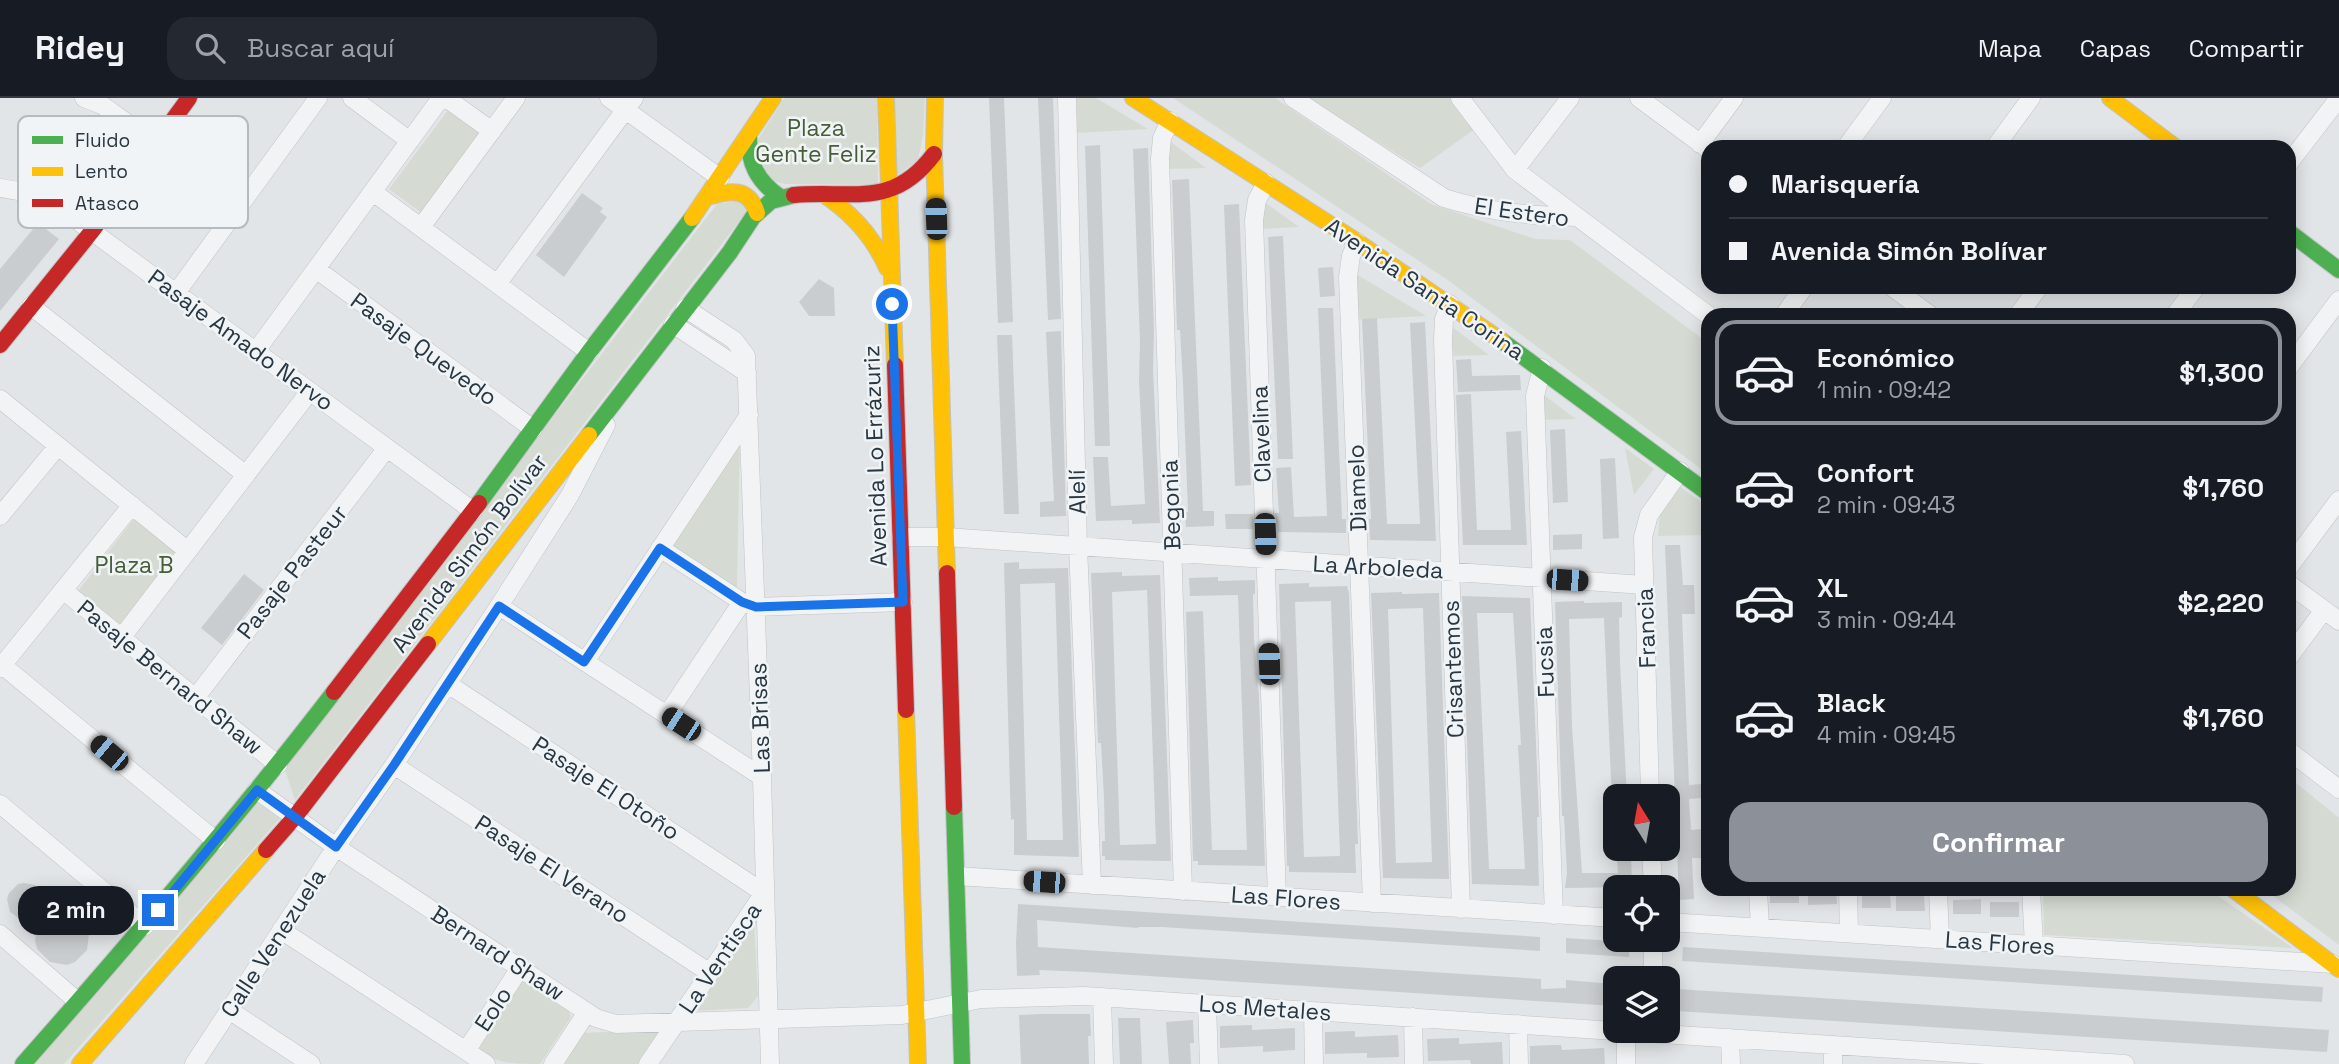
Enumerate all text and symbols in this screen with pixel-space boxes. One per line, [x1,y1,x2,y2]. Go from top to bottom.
search box [167,17,657,80]
text: Ridey [35,27,125,69]
icon: search [191,29,229,67]
text: Buscar aquí [247,31,394,65]
text: Mapa [1978,33,2042,64]
text: Capas [2080,33,2151,64]
text: Compartir [2189,33,2304,64]
park label: Plaza Gente Feliz [755,113,877,169]
legend [18,116,248,228]
text: Fluido [75,128,130,153]
text: Lento [75,159,128,184]
text: Marisquería [1771,167,1920,201]
street label: El Estero [1473,190,1571,234]
text: Atasco [75,191,139,216]
car [925,198,948,240]
street label: Avenida Santa Corina [1319,211,1531,367]
text: Avenida Simón Bolívar [1771,234,2047,268]
street label: Pasaje Amado Nervo [142,262,340,418]
street label: Pasaje Quevedo [345,286,503,412]
route start [876,288,908,320]
icon: car [1733,341,1796,404]
text: Económico [1817,341,1955,375]
street label: Avenida Lo Errázuriz [856,345,894,567]
text: $1,300 [2179,356,2264,390]
text: 1 min · 09:42 [1817,375,1951,405]
street label: Clavelina [1244,385,1278,483]
street label: Diamelo [1340,444,1374,532]
street label: Avenida Simón Bolívar [384,447,554,659]
icon: car [1733,456,1796,519]
text: Confort [1817,456,1914,490]
street label: Begonia [1154,459,1188,551]
street label: Alelí [1062,469,1092,515]
text: $1,760 [2183,471,2264,505]
text: 2 min · 09:43 [1817,490,1955,520]
street label: Pasaje Pasteur [230,499,354,645]
car [1254,513,1277,555]
street label: La Arboleda [1312,549,1444,585]
park label: Plaza B [95,550,173,580]
car [1546,568,1589,592]
icon: car [1733,571,1796,634]
text: XL [1817,571,1848,605]
text: $2,220 [2177,586,2264,620]
street label: Francia [1630,587,1662,669]
street label: Pasaje Bernard Shaw [71,593,269,761]
street label: Crisantemos [1436,600,1470,738]
text: 3 min · 09:44 [1817,605,1956,635]
street label: Fucsia [1529,626,1561,698]
car [1258,643,1281,685]
street label: Las Brisas [743,662,777,774]
icon: car [1733,686,1796,749]
text: Black [1817,686,1886,720]
text: $1,760 [2183,701,2264,735]
car [658,704,705,744]
text: 4 min · 09:45 [1817,720,1956,750]
street label: Pasaje El Otoño [527,729,685,847]
car [87,731,132,775]
north arrow [1603,784,1680,861]
map controls [1603,784,1680,1043]
button: Confirmar [1729,802,2268,882]
street label: Pasaje El Verano [469,808,635,930]
street label: Calle Venezuela [214,863,332,1023]
car [1023,870,1066,894]
button: locate [1603,875,1680,952]
street label: Las Flores [1230,879,1342,917]
callout: 2 min [18,886,134,934]
route end [142,894,174,926]
text: 2 min [46,895,106,925]
street label: La Ventisca [672,897,768,1019]
street label: Bernard Shaw [426,899,570,1007]
street label: Las Flores [1944,924,2056,962]
button: layers [1603,966,1680,1043]
street label: Eolo [468,981,518,1037]
street label: Los Metales [1198,988,1332,1028]

